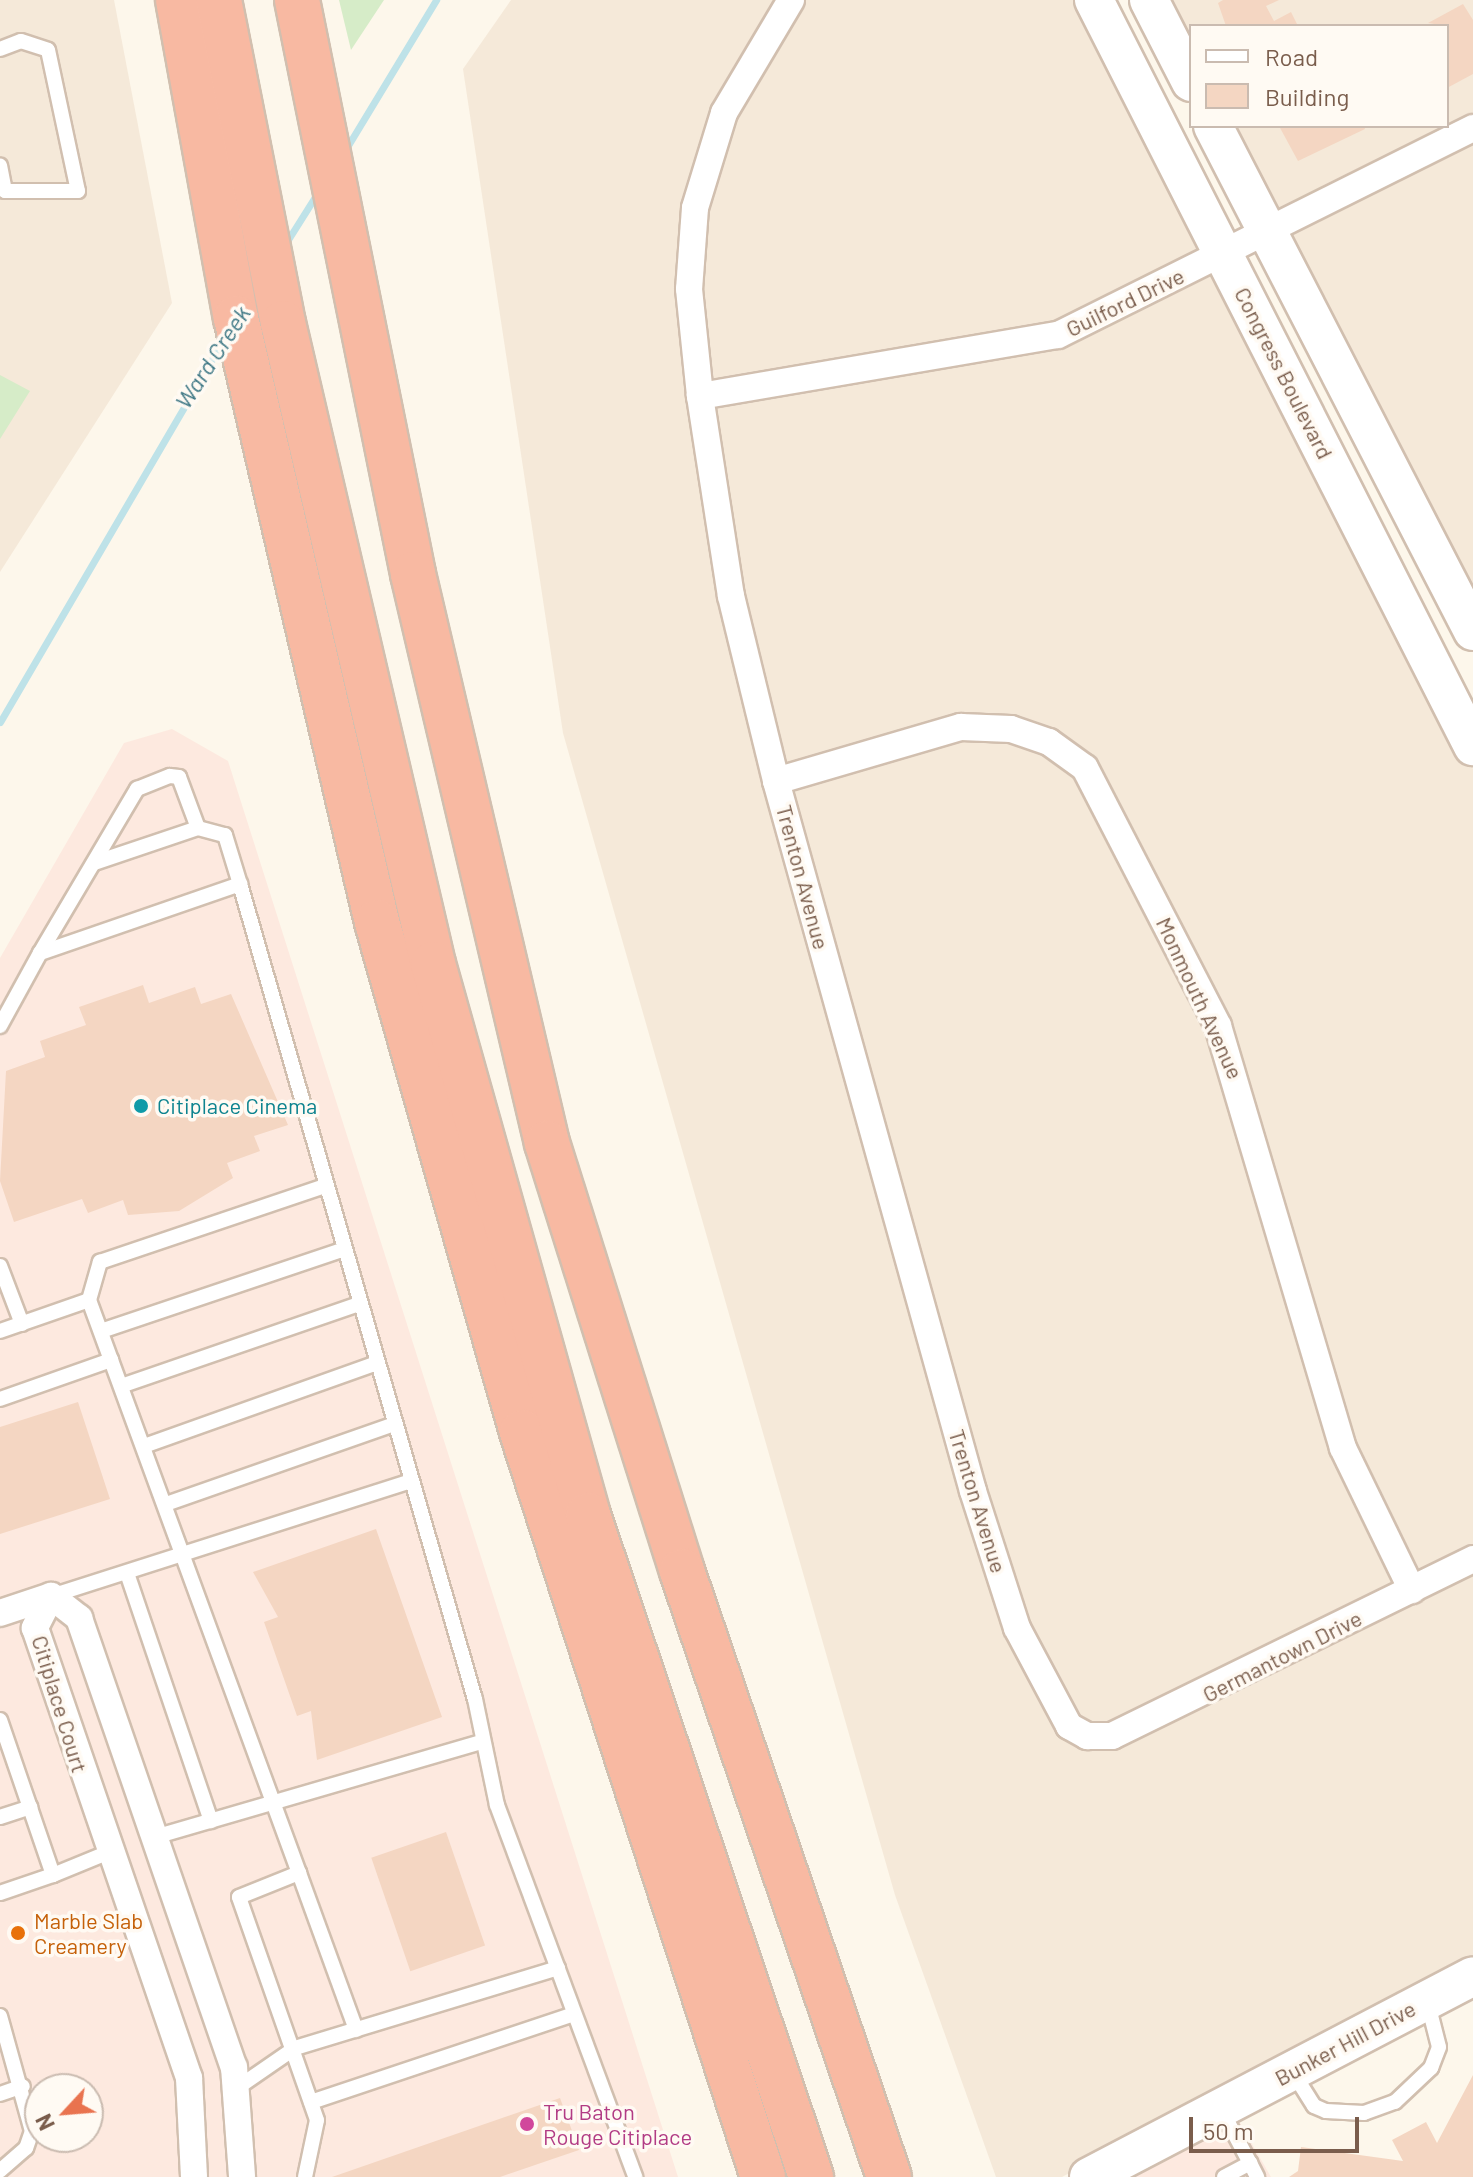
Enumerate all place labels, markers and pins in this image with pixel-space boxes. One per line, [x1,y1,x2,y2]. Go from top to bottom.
place label: Citiplace Cinema [157,1093,317,1119]
marker: Citiplace Cinema [132,1097,150,1115]
place label: Marble Slab Creamery [34,1907,143,1958]
marker: Marble Slab Creamery [9,1924,27,1942]
place label: Tru Baton Rouge Citiplace [543,2098,692,2150]
marker: Tru Baton Rouge Citiplace [518,2115,536,2133]

